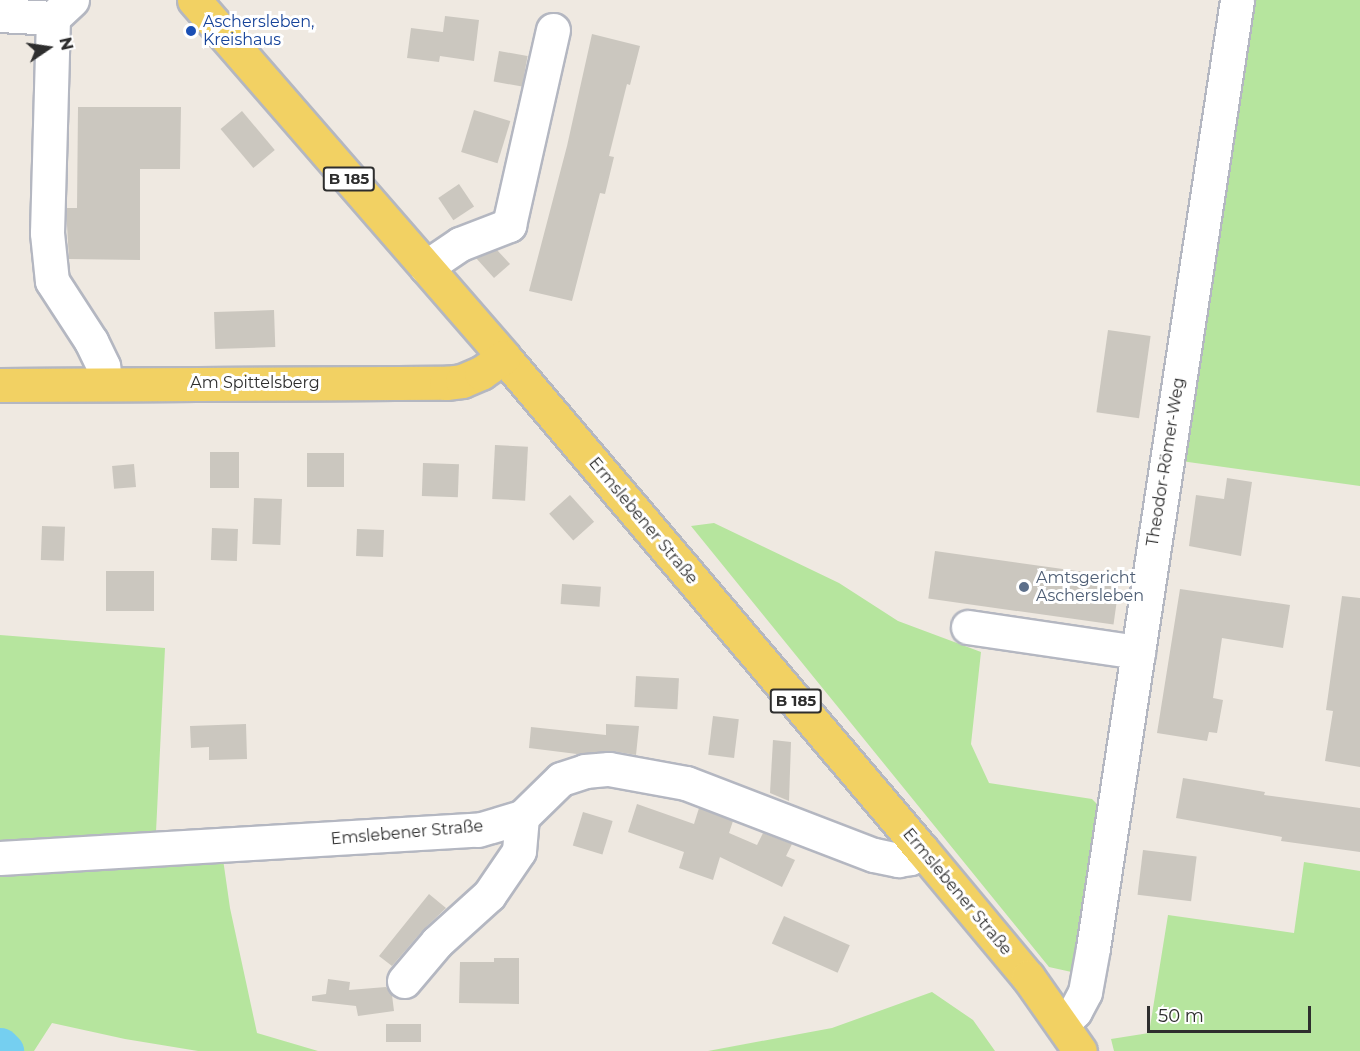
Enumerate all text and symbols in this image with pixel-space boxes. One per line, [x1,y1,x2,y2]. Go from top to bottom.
place label: Aschersleben, Kreishaus [203,12,314,50]
north arrow [18,18,78,78]
marker: Aschersleben, Kreishaus [184,24,198,38]
text: N [55,35,77,52]
road number: B 185 [322,167,376,191]
street label: Am Spittelsberg [190,373,320,393]
street label: Theodor-Römer-Weg [1143,376,1189,548]
street label: Ermslebener Straße [584,454,702,588]
place label: Amtsgericht Aschersleben [1036,568,1144,606]
marker: Amtsgericht Aschersleben [1017,580,1031,594]
road number: B 185 [769,689,823,713]
street label: Emslebener Straße [330,817,484,849]
street label: Ermslebener Straße [898,825,1016,959]
scale bar [1150,994,1314,1032]
text: 50 m [1158,1005,1204,1027]

